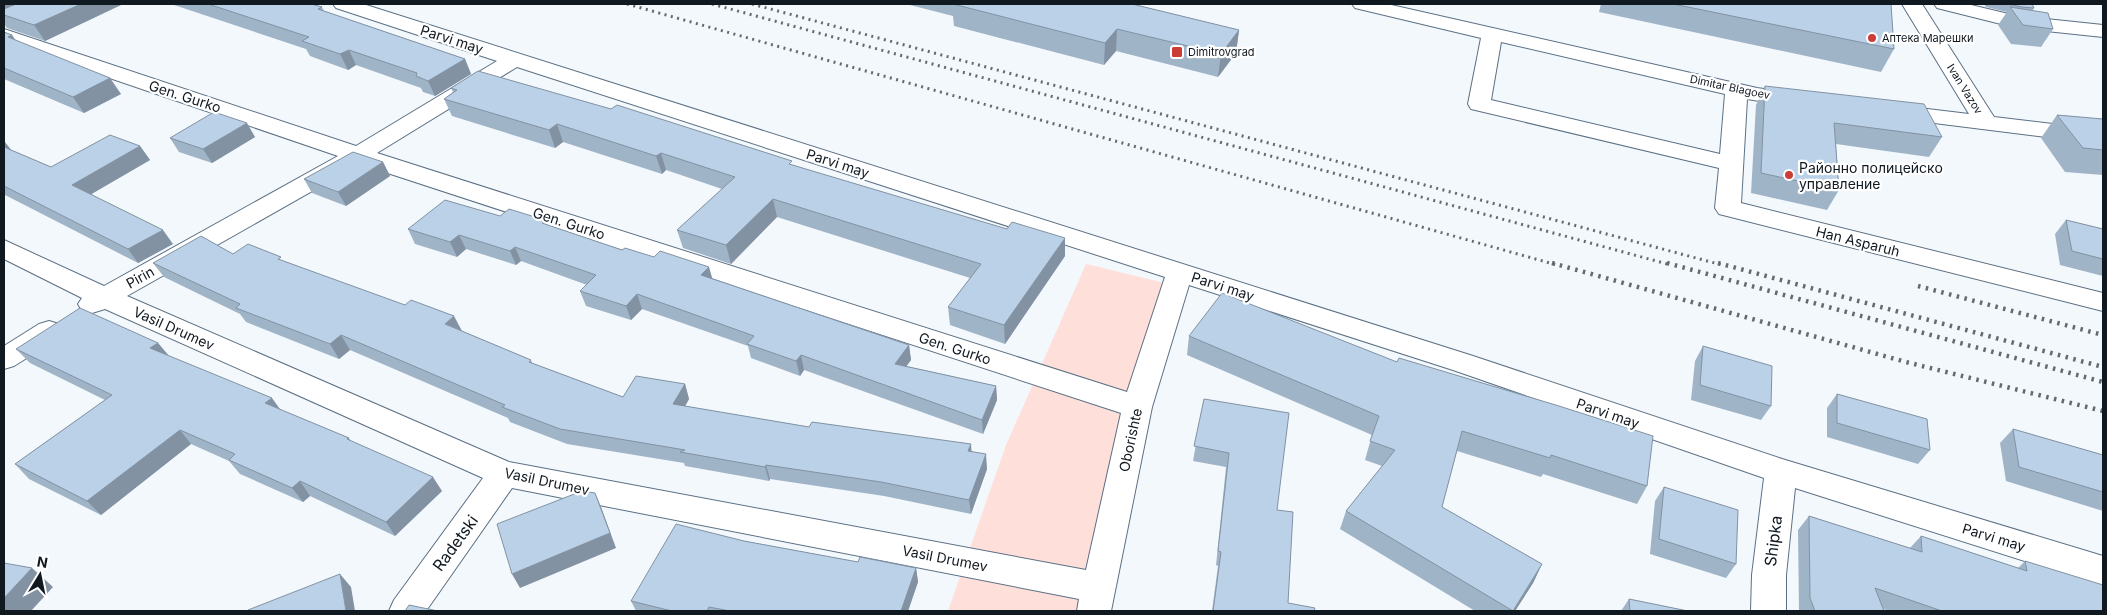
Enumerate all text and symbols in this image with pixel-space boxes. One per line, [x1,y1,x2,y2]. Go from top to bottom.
street label: Parvi may [418,21,486,57]
place label: Аптека Марешки [1882,31,1973,45]
marker: Аптека Марешки [1866,32,1878,44]
marker: Dimitrovgrad [1170,45,1184,59]
place label: Dimitrovgrad [1188,45,1255,59]
street label: Ivan Vazov [1944,61,1986,117]
street label: Dimitar Blagoev [1689,72,1771,102]
street label: Gen. Gurko [147,76,223,116]
street label: Parvi may [804,145,872,181]
place label: Районно полицейско управление [1799,159,1943,192]
marker: Районно полицейско управление [1783,169,1795,181]
street label: Gen. Gurko [531,203,607,243]
street label: Han Asparuh [1814,222,1902,260]
street label: Pirin [123,262,157,292]
street label: Parvi may [1189,268,1257,304]
street label: Vasil Drumev [131,303,217,353]
street label: Gen. Gurko [917,328,993,368]
street label: Parvi may [1574,394,1642,432]
street label: Oborishte [1115,407,1145,473]
street label: Vasil Drumev [503,464,591,498]
street label: Radetski [428,511,482,575]
street label: Shipka [1760,514,1786,568]
street label: Parvi may [1960,519,2028,555]
street label: Vasil Drumev [901,541,989,575]
north arrow [15,550,65,600]
text: N [36,552,49,571]

